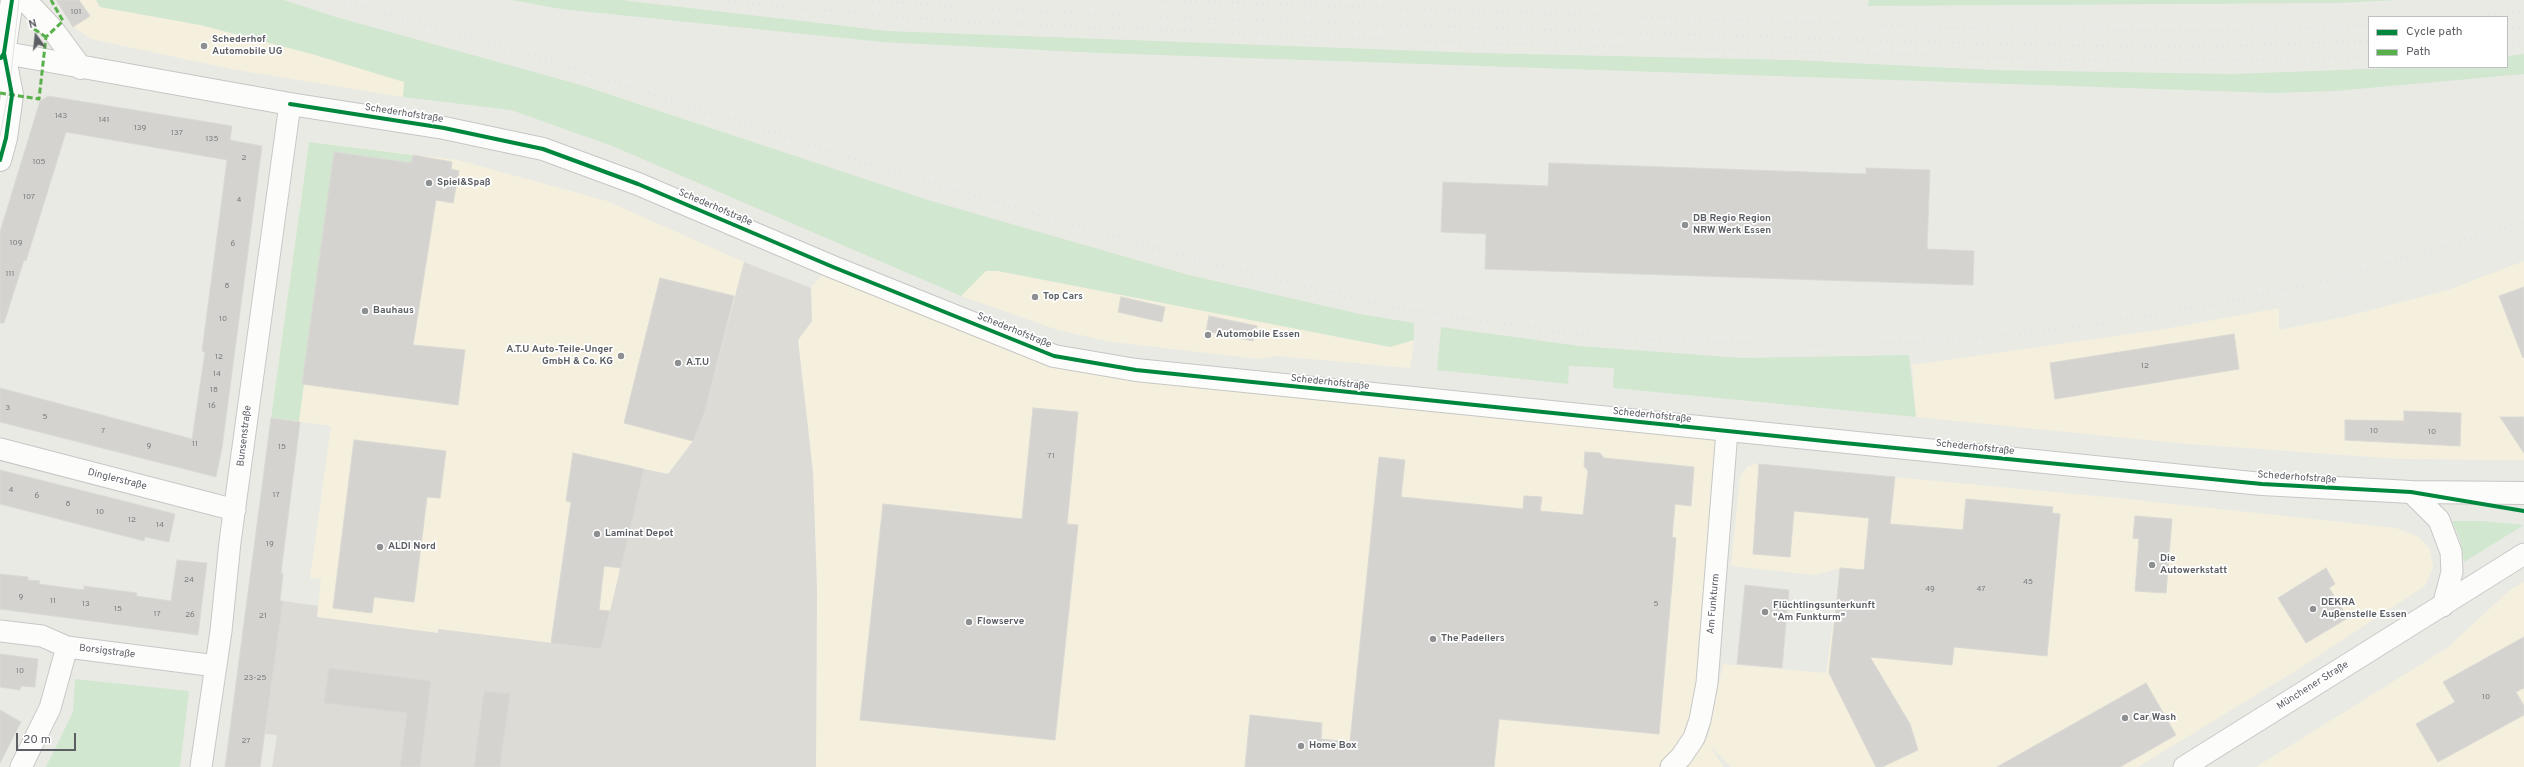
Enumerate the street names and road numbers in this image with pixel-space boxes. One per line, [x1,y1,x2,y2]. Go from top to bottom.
street label: Schederhofstraße [364,102,444,126]
street label: Schederhofstraße [676,187,754,229]
street label: Schederhofstraße [975,311,1053,351]
street label: Schederhofstraße [1290,373,1370,393]
street label: Bunsenstraße [235,405,255,467]
street label: Schederhofstraße [1612,406,1692,426]
street label: Schederhofstraße [1935,438,2015,458]
street label: Dinglerstraße [86,467,148,493]
street label: Schederhofstraße [2257,469,2337,487]
street label: Am Funkturm [1705,573,1723,635]
street label: Borsigstraße [78,643,136,661]
street label: Münchener Straße [2275,659,2351,713]

